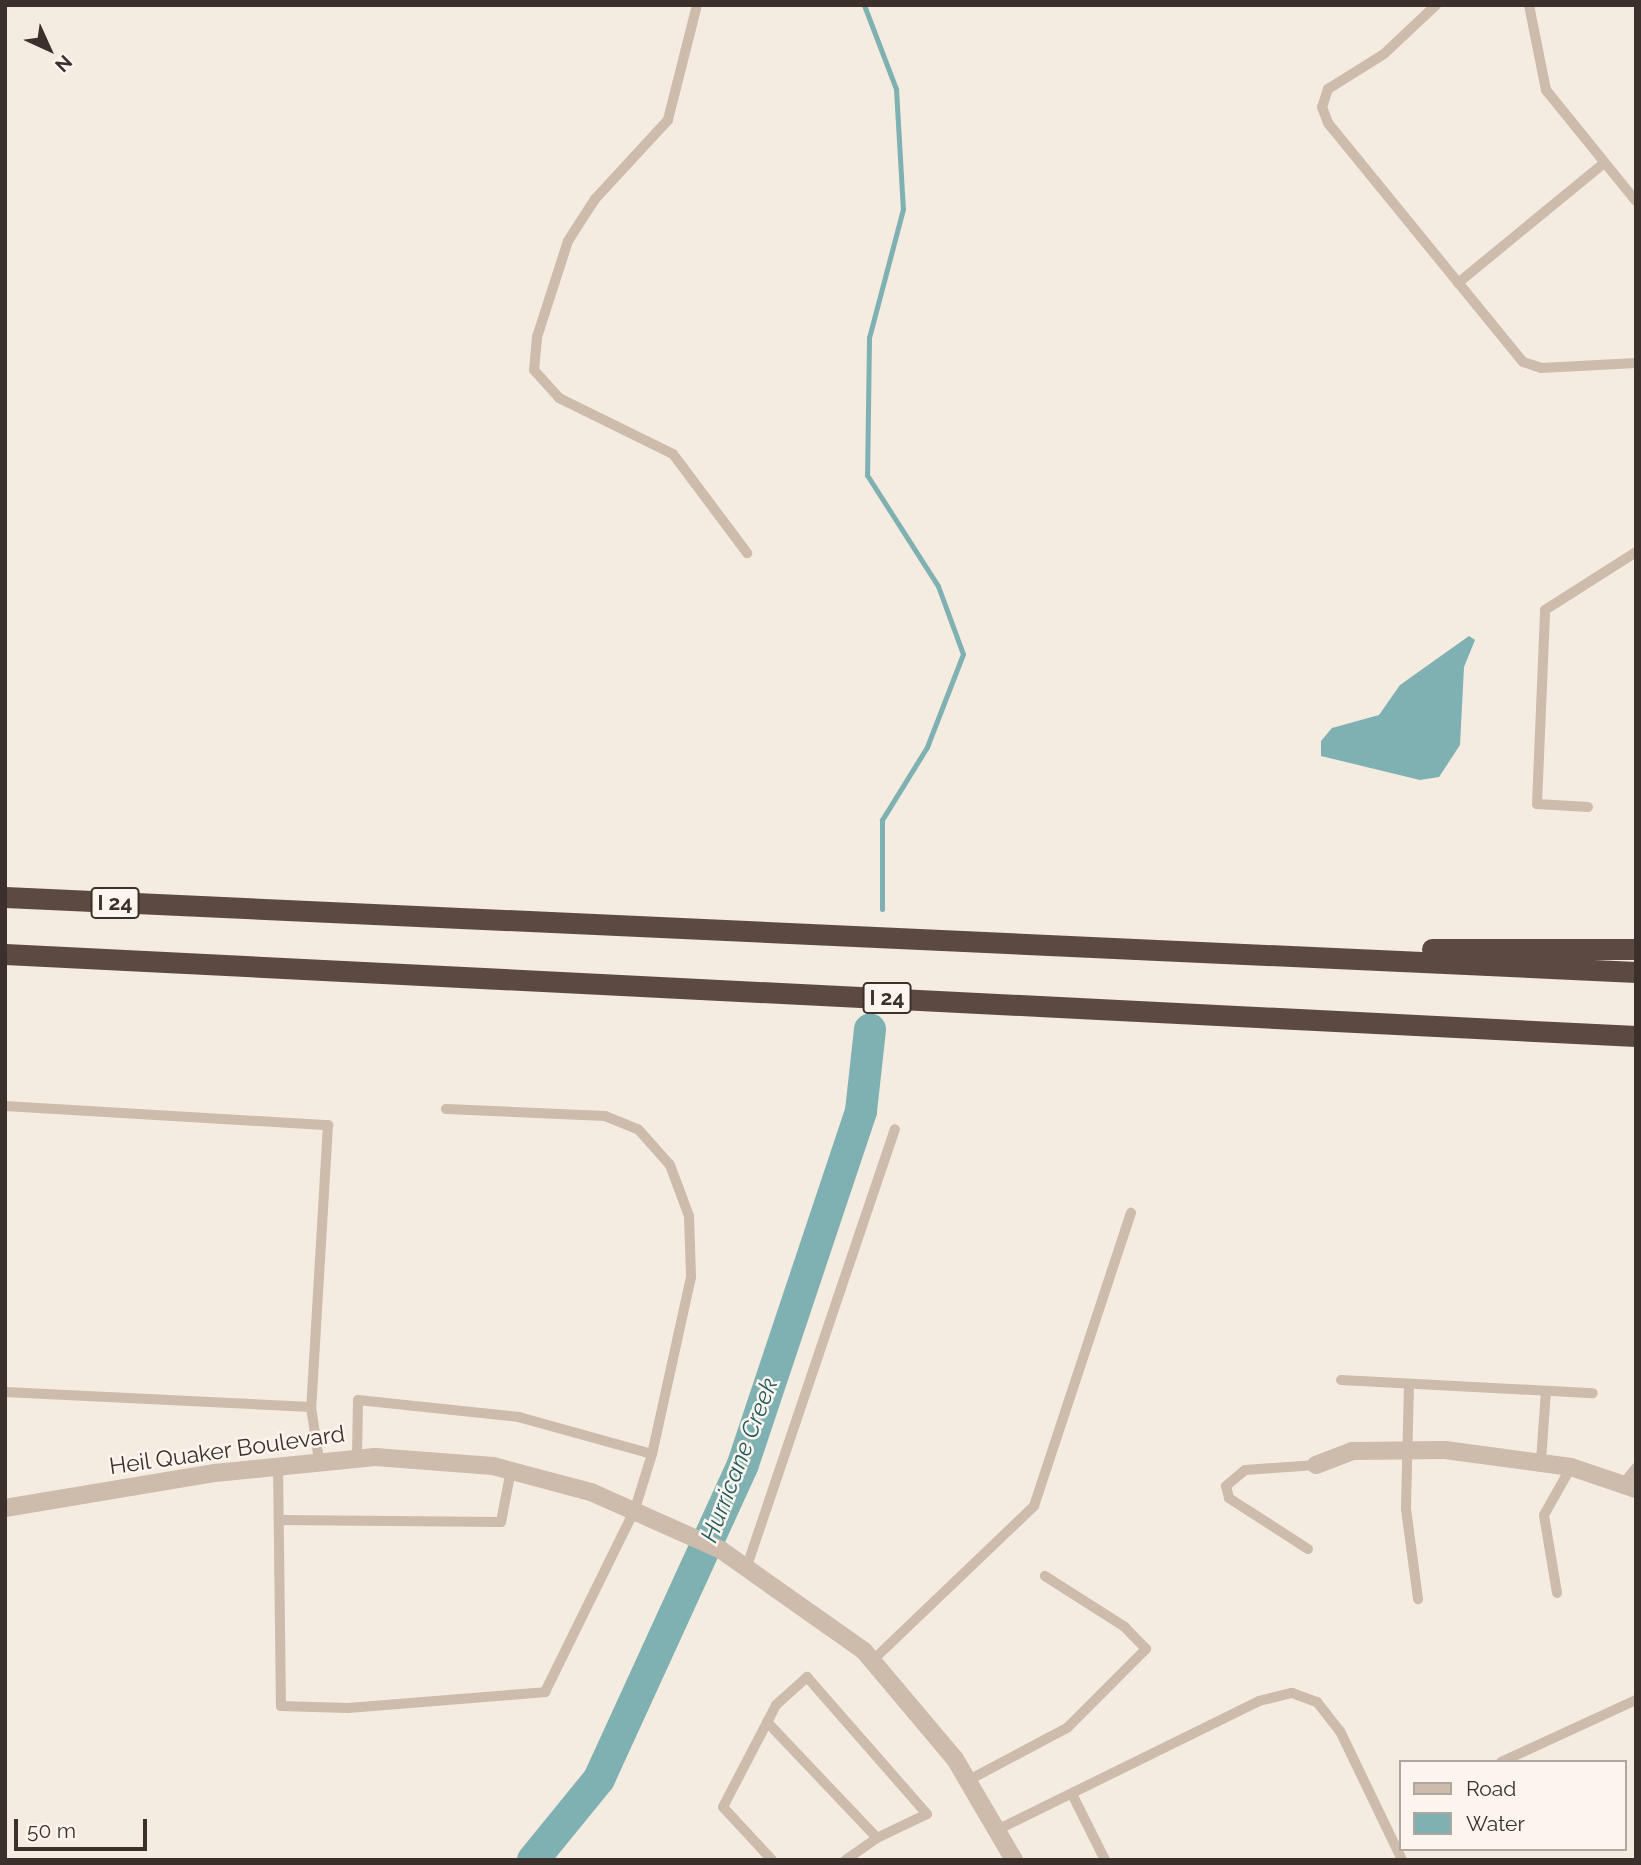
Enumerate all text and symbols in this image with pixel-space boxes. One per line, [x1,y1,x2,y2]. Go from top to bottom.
north arrow [14,14,84,84]
text: N [51,51,77,77]
road number: I 24 [90,886,140,920]
road number: I 24 [862,981,912,1016]
water label: Hurricane Creek [694,1374,784,1546]
street label: Heil Quaker Boulevard [107,1420,347,1480]
legend [1400,1760,1627,1851]
text: Road [1466,1776,1516,1801]
scale bar [18,1806,150,1850]
text: Water [1466,1811,1525,1836]
text: 50 m [27,1818,76,1843]

